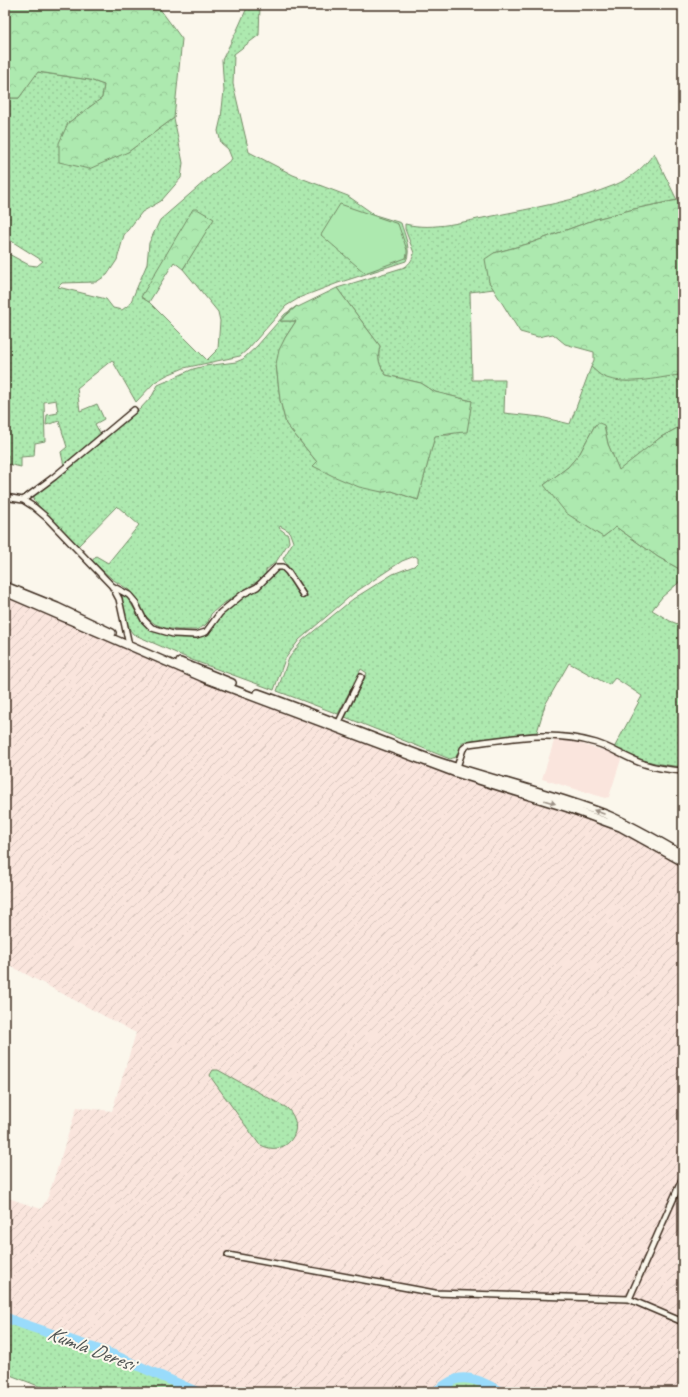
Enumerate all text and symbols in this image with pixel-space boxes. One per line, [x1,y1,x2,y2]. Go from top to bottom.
one-way arrow [544,799,556,805]
one-way arrow [592,808,604,814]
water label: Kumla Deresi [44,1320,143,1378]

